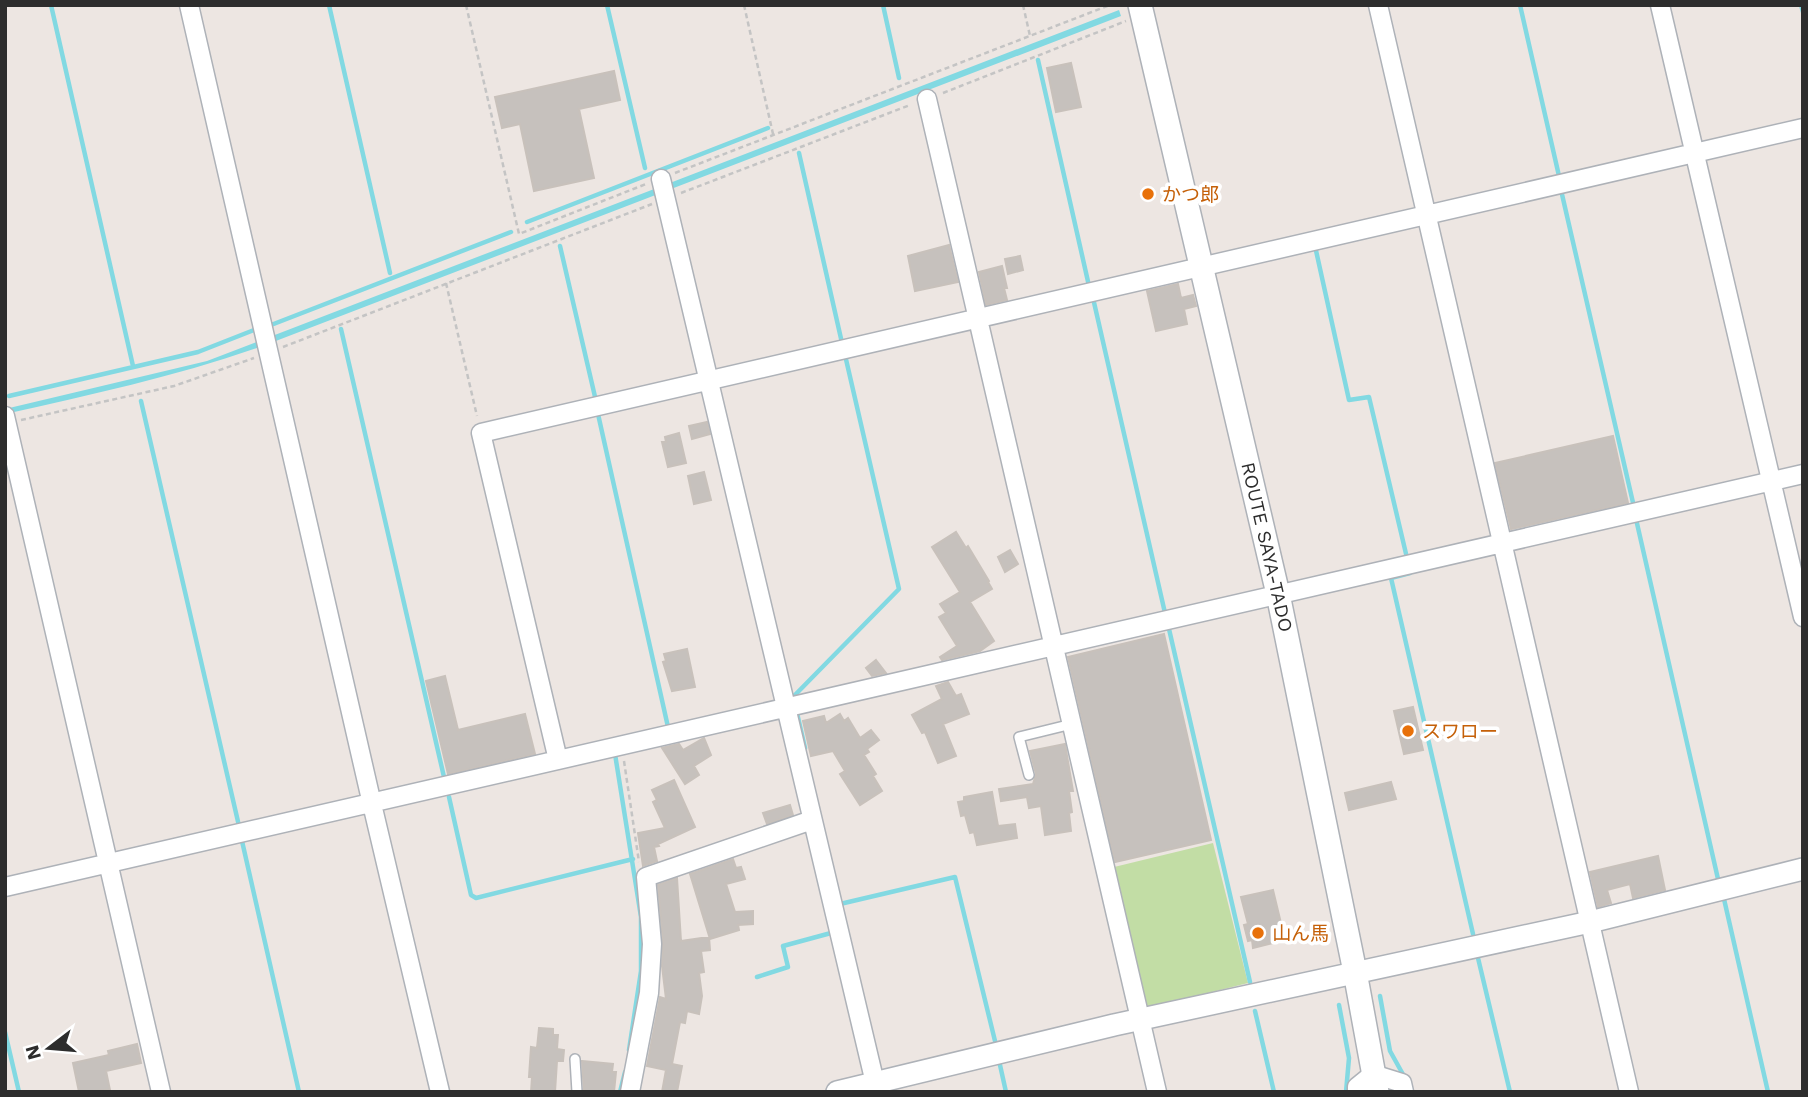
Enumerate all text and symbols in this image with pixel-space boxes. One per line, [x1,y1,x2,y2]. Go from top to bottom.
place label: かつ郎 [1162,183,1219,206]
marker: かつ郎 [1140,186,1156,202]
street label: ROUTE SAYA-TADO [1236,460,1298,634]
place label: スワロー [1422,720,1498,743]
marker: スワロー [1400,723,1416,739]
place label: 山ん馬 [1272,922,1329,945]
marker: 山ん馬 [1250,925,1266,941]
north arrow [14,1013,84,1083]
text: N [20,1043,46,1062]

